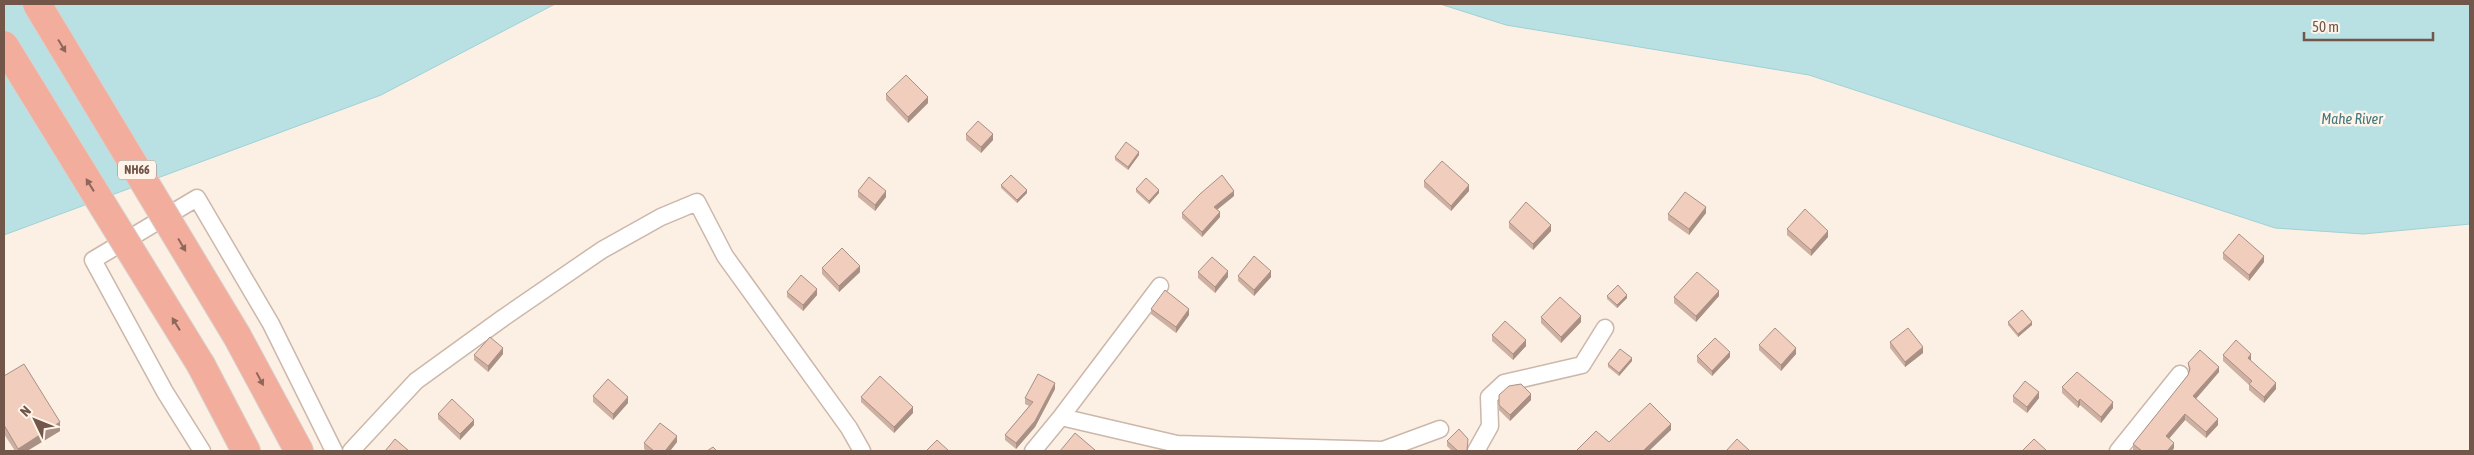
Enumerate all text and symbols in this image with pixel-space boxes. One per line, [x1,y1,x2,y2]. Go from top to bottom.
scale bar [2304,10,2433,42]
text: 50 m [2312,18,2339,35]
one-way arrow [58,39,67,52]
water label: Mahe River [2321,110,2383,127]
road number: NH66 [118,160,156,180]
one-way arrow [86,179,95,192]
one-way arrow [178,238,187,251]
one-way arrow [171,317,180,330]
one-way arrow [256,372,264,386]
north arrow [10,395,60,445]
text: N [17,403,34,420]

